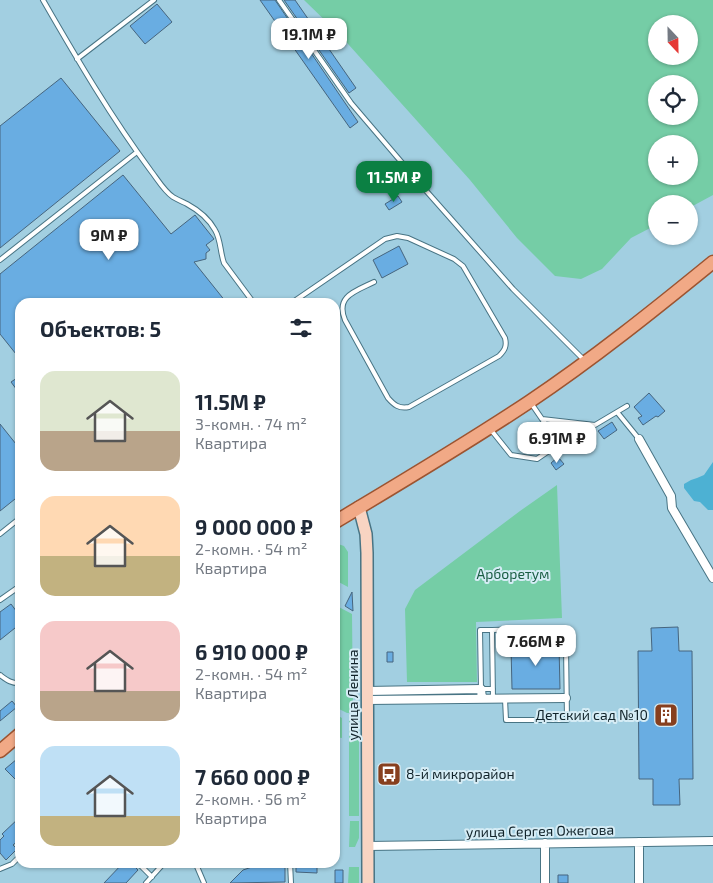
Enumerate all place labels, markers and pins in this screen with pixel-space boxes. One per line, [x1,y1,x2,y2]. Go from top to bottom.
pin: 19.1M ₽ [263,18,355,60]
pin: 11.5M ₽ [348,160,440,203]
pin: 9M ₽ [79,218,139,261]
pin: 6.91M ₽ [511,422,603,464]
pin: 7.66M ₽ [490,624,582,667]
building icon: Детский сад №10 [653,702,679,728]
place label: Детский сад №10 [535,706,648,723]
bus stop icon: 8-й микрорайон [376,761,402,787]
place label: 8-й микрорайон [406,765,515,782]

